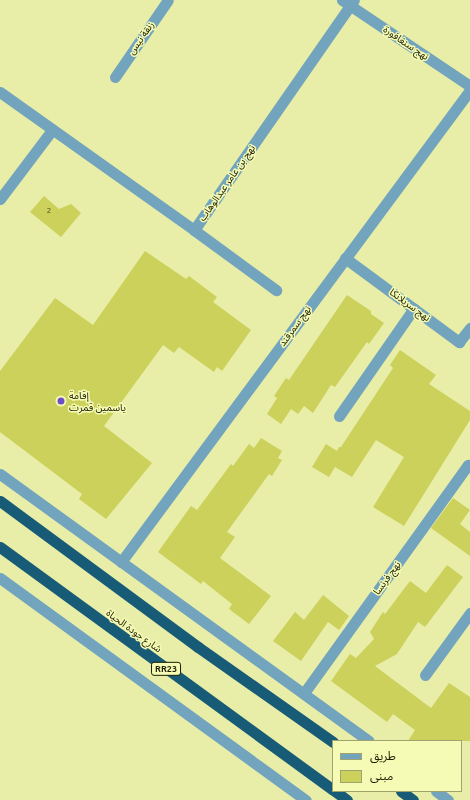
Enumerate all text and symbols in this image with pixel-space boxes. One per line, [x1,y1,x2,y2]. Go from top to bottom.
street label: زنقة نيس [125,19,157,57]
street label: نهج سنغافورة [381,23,431,63]
street label: نهج بن عامر عبدالوهاب [196,143,258,223]
house number: 2 [47,206,51,216]
street label: نهج سريلانكا [387,286,433,324]
street label: نهج سمرقند [276,303,314,349]
place label: إقامة ياسمين قمرت [69,389,126,412]
marker: إقامة ياسمين قمرت [56,396,66,406]
street label: نهج فرنسا [371,559,403,597]
street label: شارع جودة الحياة [104,607,164,655]
road number: RR23 [151,662,181,676]
legend [332,740,462,792]
text: طريق [370,749,396,762]
text: مبنى [370,769,393,782]

